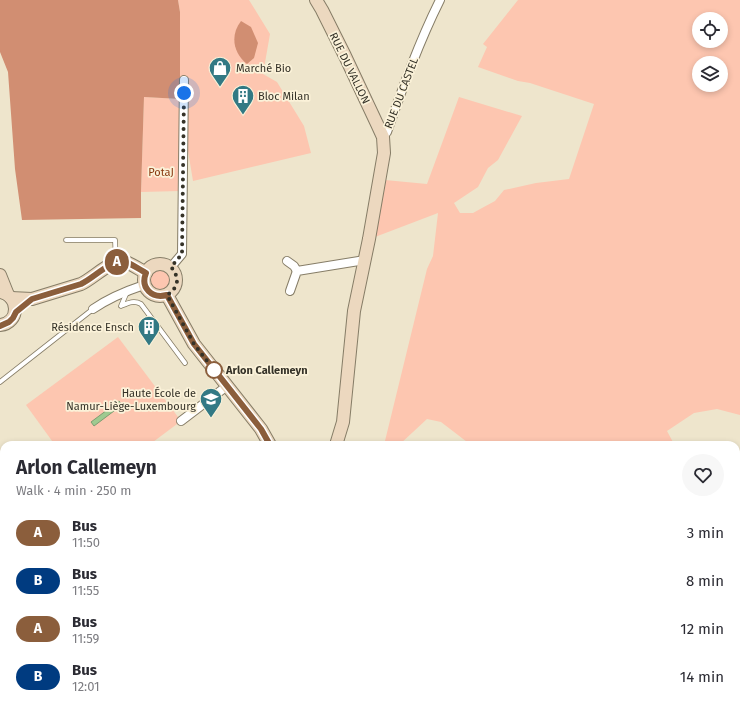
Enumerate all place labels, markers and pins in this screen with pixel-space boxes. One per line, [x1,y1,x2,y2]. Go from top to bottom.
shop icon: Marché Bio [207,55,233,88]
place label: Marché Bio [236,62,291,75]
building icon: Bloc Milan [230,83,256,116]
place label: Bloc Milan [258,90,310,103]
building icon: Résidence Ensch [136,314,162,347]
place label: Résidence Ensch [51,321,134,334]
marker: Arlon Callemeyn [205,361,223,379]
place label: Arlon Callemeyn [225,364,308,377]
place label: Haute École de Namur-Liège-Luxembourg [66,386,196,413]
school or university icon: Haute École de Namur-Liège-Luxembourg [198,386,224,419]

